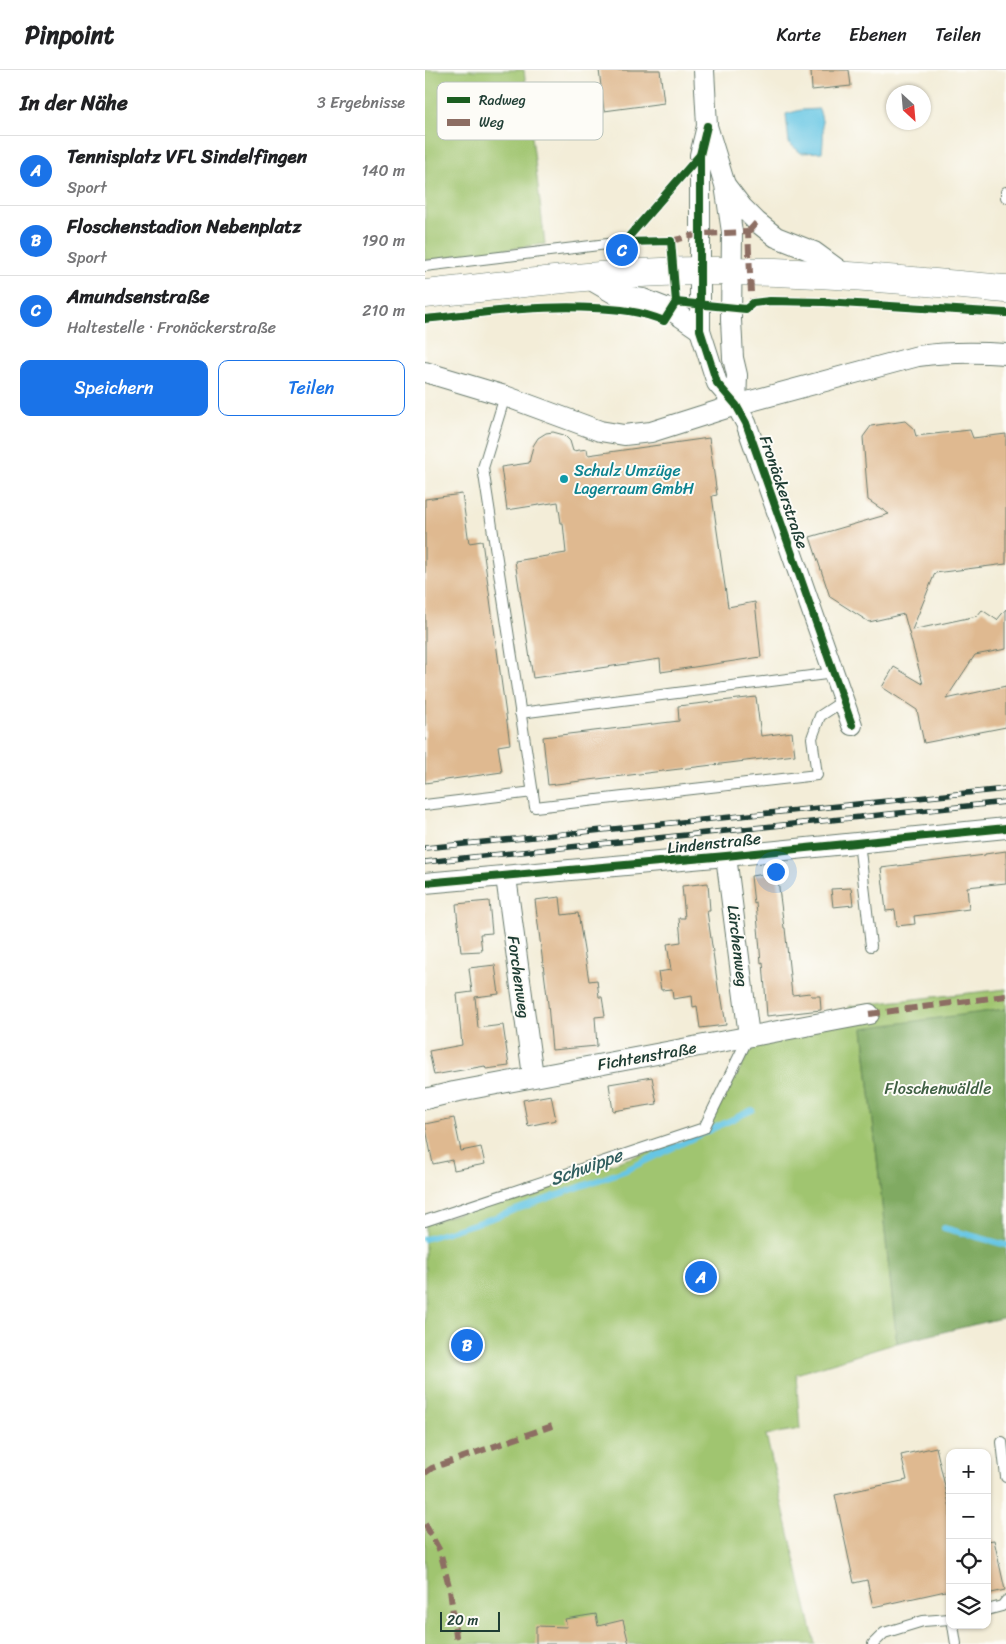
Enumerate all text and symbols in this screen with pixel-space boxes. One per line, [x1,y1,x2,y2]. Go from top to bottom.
text: Pinpoint [25,14,114,56]
text: Karte [777,19,821,51]
text: Ebenen [849,19,907,51]
text: Teilen [935,19,981,51]
legend [437,82,603,140]
text: In der Nähe [20,84,128,122]
north arrow [886,85,931,130]
text: 3 Ergebnisse [317,88,405,117]
text: Radweg [479,88,526,113]
text: Weg [479,110,504,135]
text: Tennisplatz VFL Sindelfingen [67,140,307,173]
text: A [31,156,41,185]
text: 140 m [362,156,405,185]
text: Sport [67,173,107,202]
text: Floschenstadion Nebenplatz [67,210,301,243]
text: B [31,226,41,255]
text: 190 m [362,226,405,255]
pin: C [606,231,638,269]
text: Sport [67,243,107,272]
text: Amundsenstraße [67,280,210,313]
text: C [31,296,41,325]
text: 210 m [362,296,405,325]
text: Haltestelle · Fronäckerstraße [67,313,276,342]
button: Speichern [20,360,208,416]
button: Teilen [218,360,405,416]
street label: Fronäckerstraße [751,431,817,553]
place label: Schulz Umzüge Lagerraum GmbH [574,456,695,503]
marker: Schulz Umzüge Lagerraum GmbH [558,473,570,485]
street label: Lindenstraße [666,824,762,862]
your location [763,859,789,885]
street label: Lärchenweg [719,903,757,989]
street label: Forchenweg [499,934,539,1020]
street label: Fichtenstraße [595,1033,699,1079]
park label: Floschenwäldle [885,1074,991,1103]
water label: Schwippe [545,1138,629,1195]
pin: A [685,1258,717,1296]
pin: B [451,1326,483,1364]
map controls [946,1449,991,1629]
button: + [946,1449,991,1494]
button: − [946,1494,991,1539]
button: locate [946,1539,991,1584]
button: layers [946,1584,991,1629]
text: 20 m [447,1608,478,1633]
scale bar [440,1609,500,1632]

